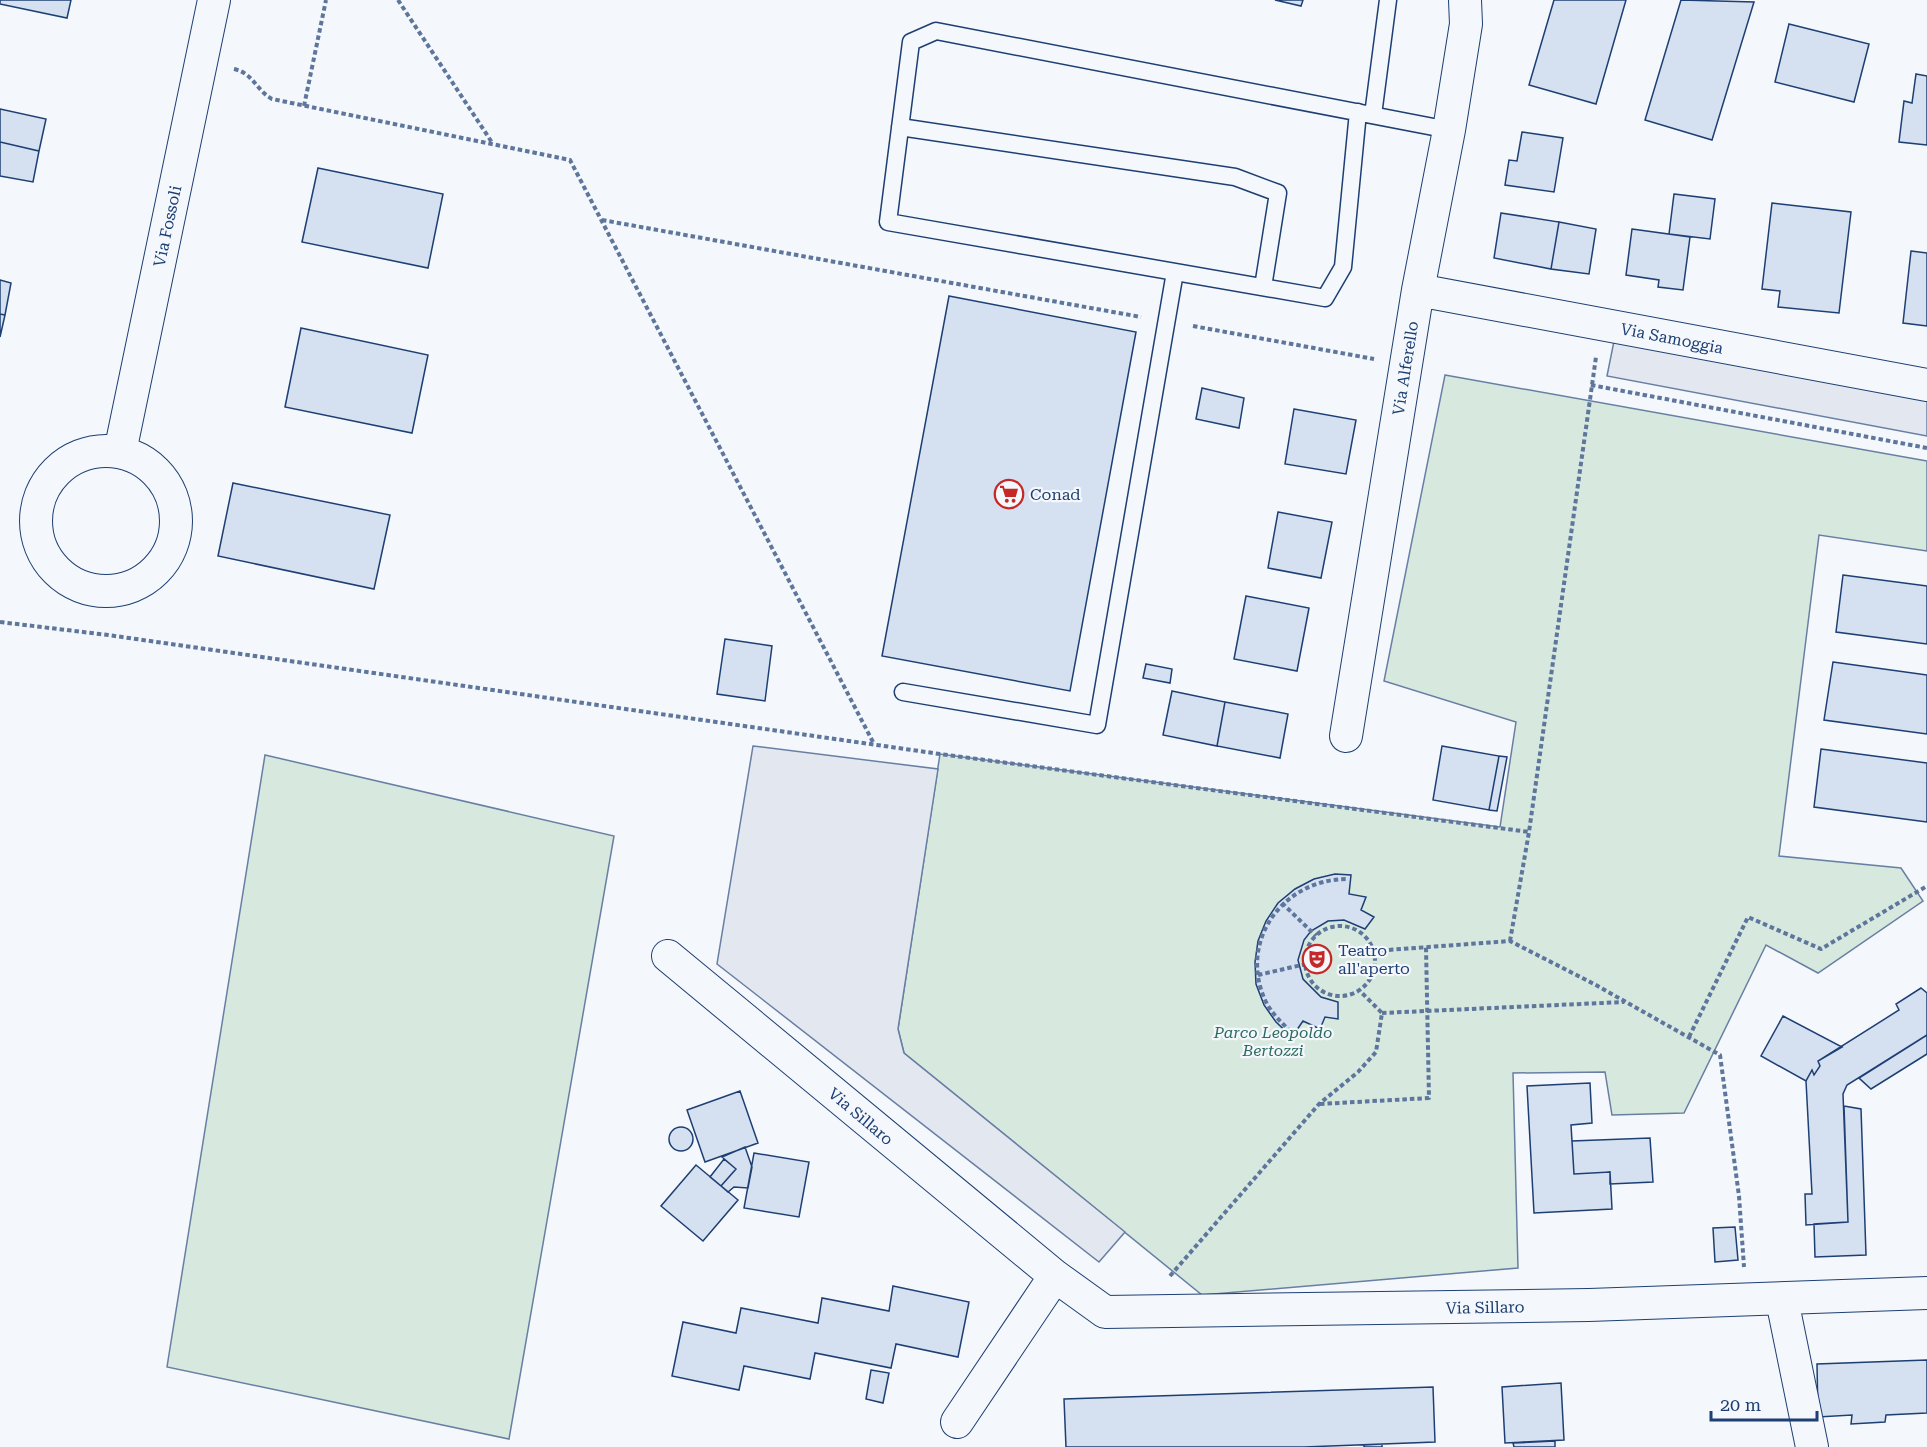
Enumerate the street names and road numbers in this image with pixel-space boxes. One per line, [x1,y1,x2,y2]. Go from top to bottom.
street label: Via Fossoli [150,184,185,268]
street label: Via Alferello [1389,319,1422,417]
street label: Via Samoggia [1619,319,1725,358]
street label: Via Sillaro [824,1084,897,1149]
street label: Via Sillaro [1445,1297,1525,1318]

